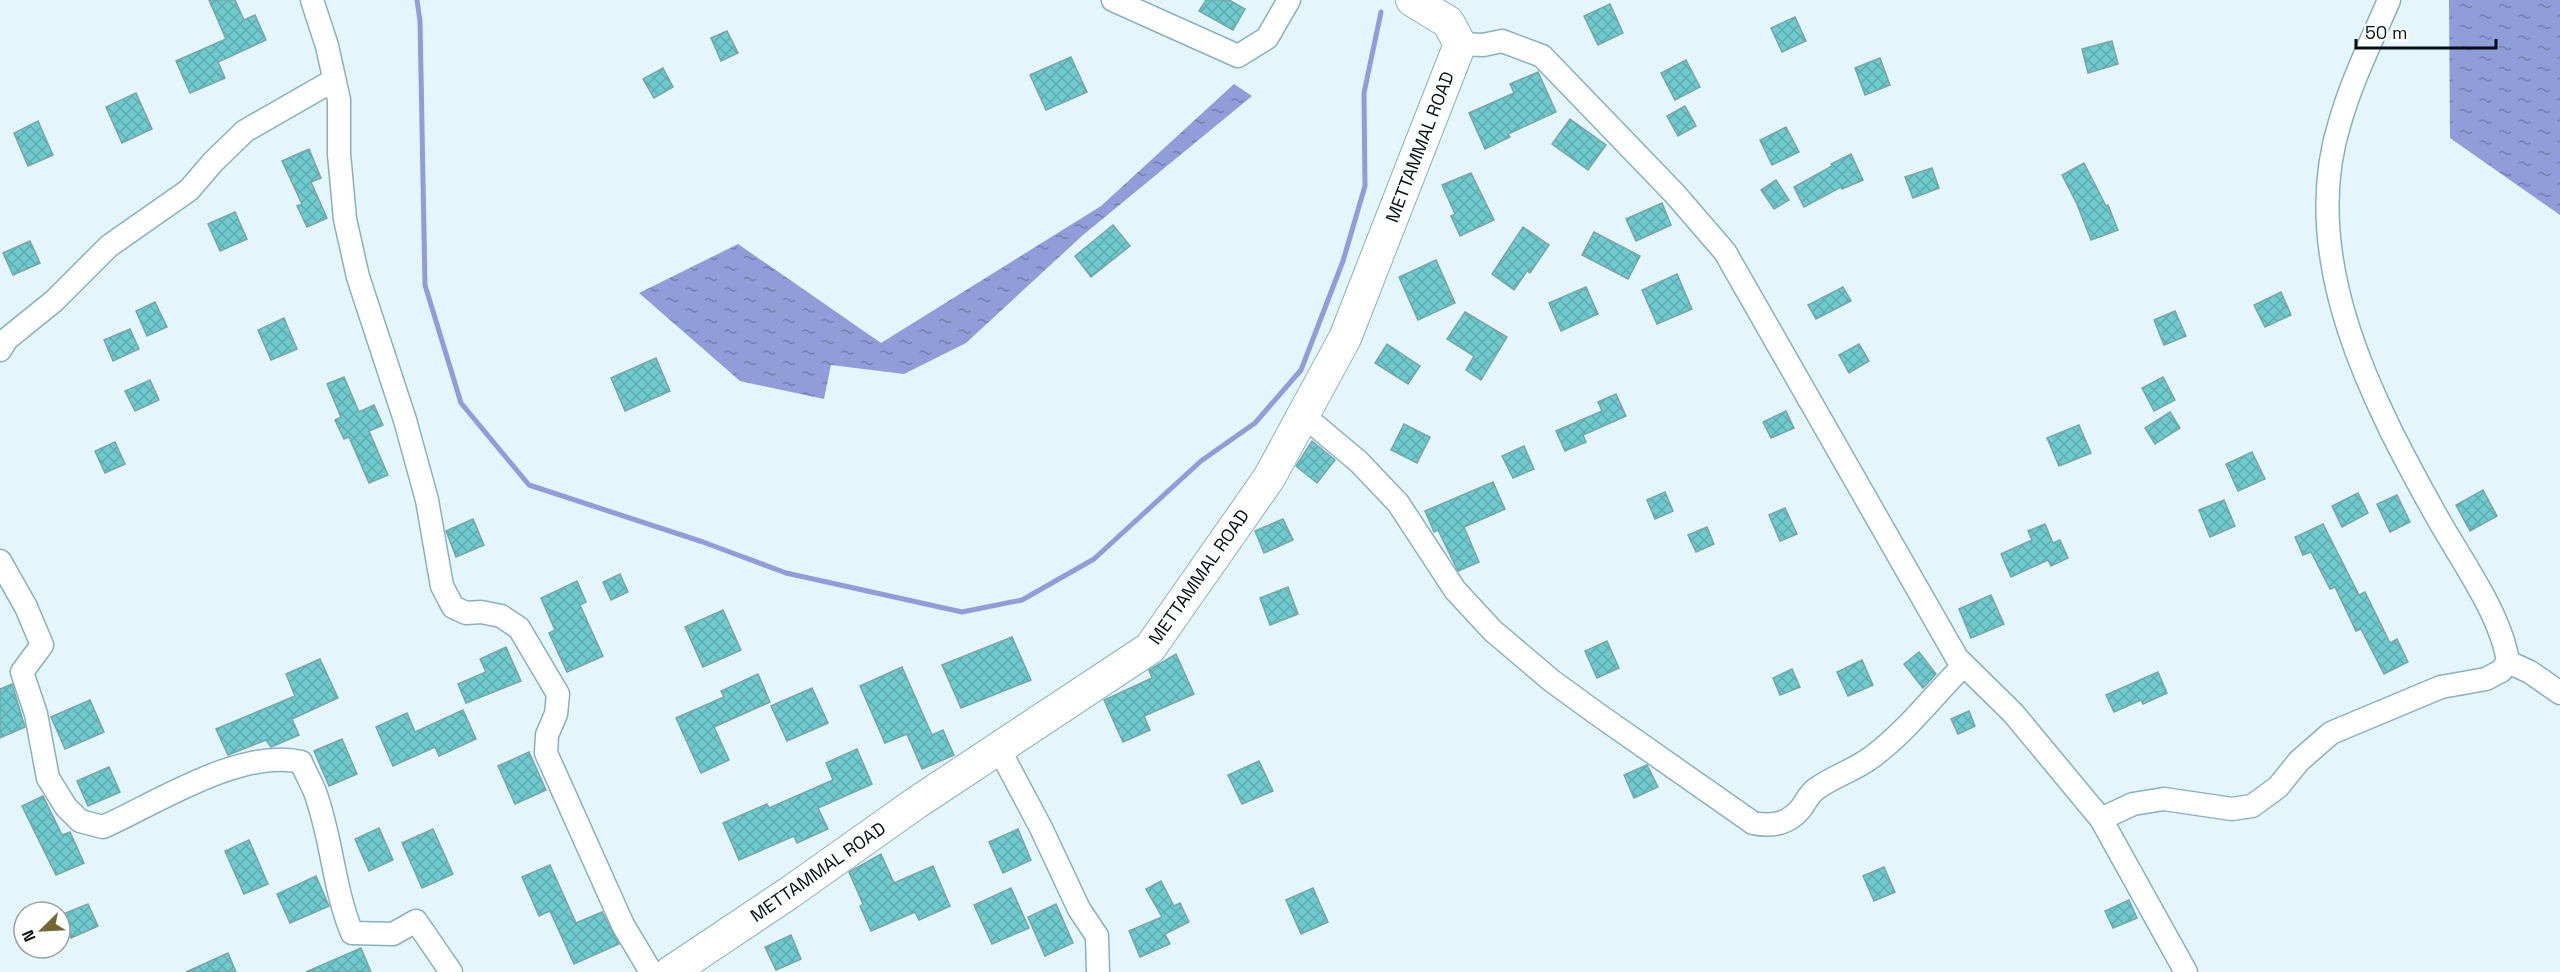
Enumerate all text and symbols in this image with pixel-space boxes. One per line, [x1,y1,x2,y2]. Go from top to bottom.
scale bar [2356,12,2496,50]
text: 50 m [2365,21,2407,44]
street label: METTAMMAL ROAD [1380,68,1459,226]
street label: METTAMMAL ROAD [1143,505,1254,649]
street label: METTAMMAL ROAD [746,816,890,927]
north arrow [12,900,72,960]
text: N [17,927,41,945]

